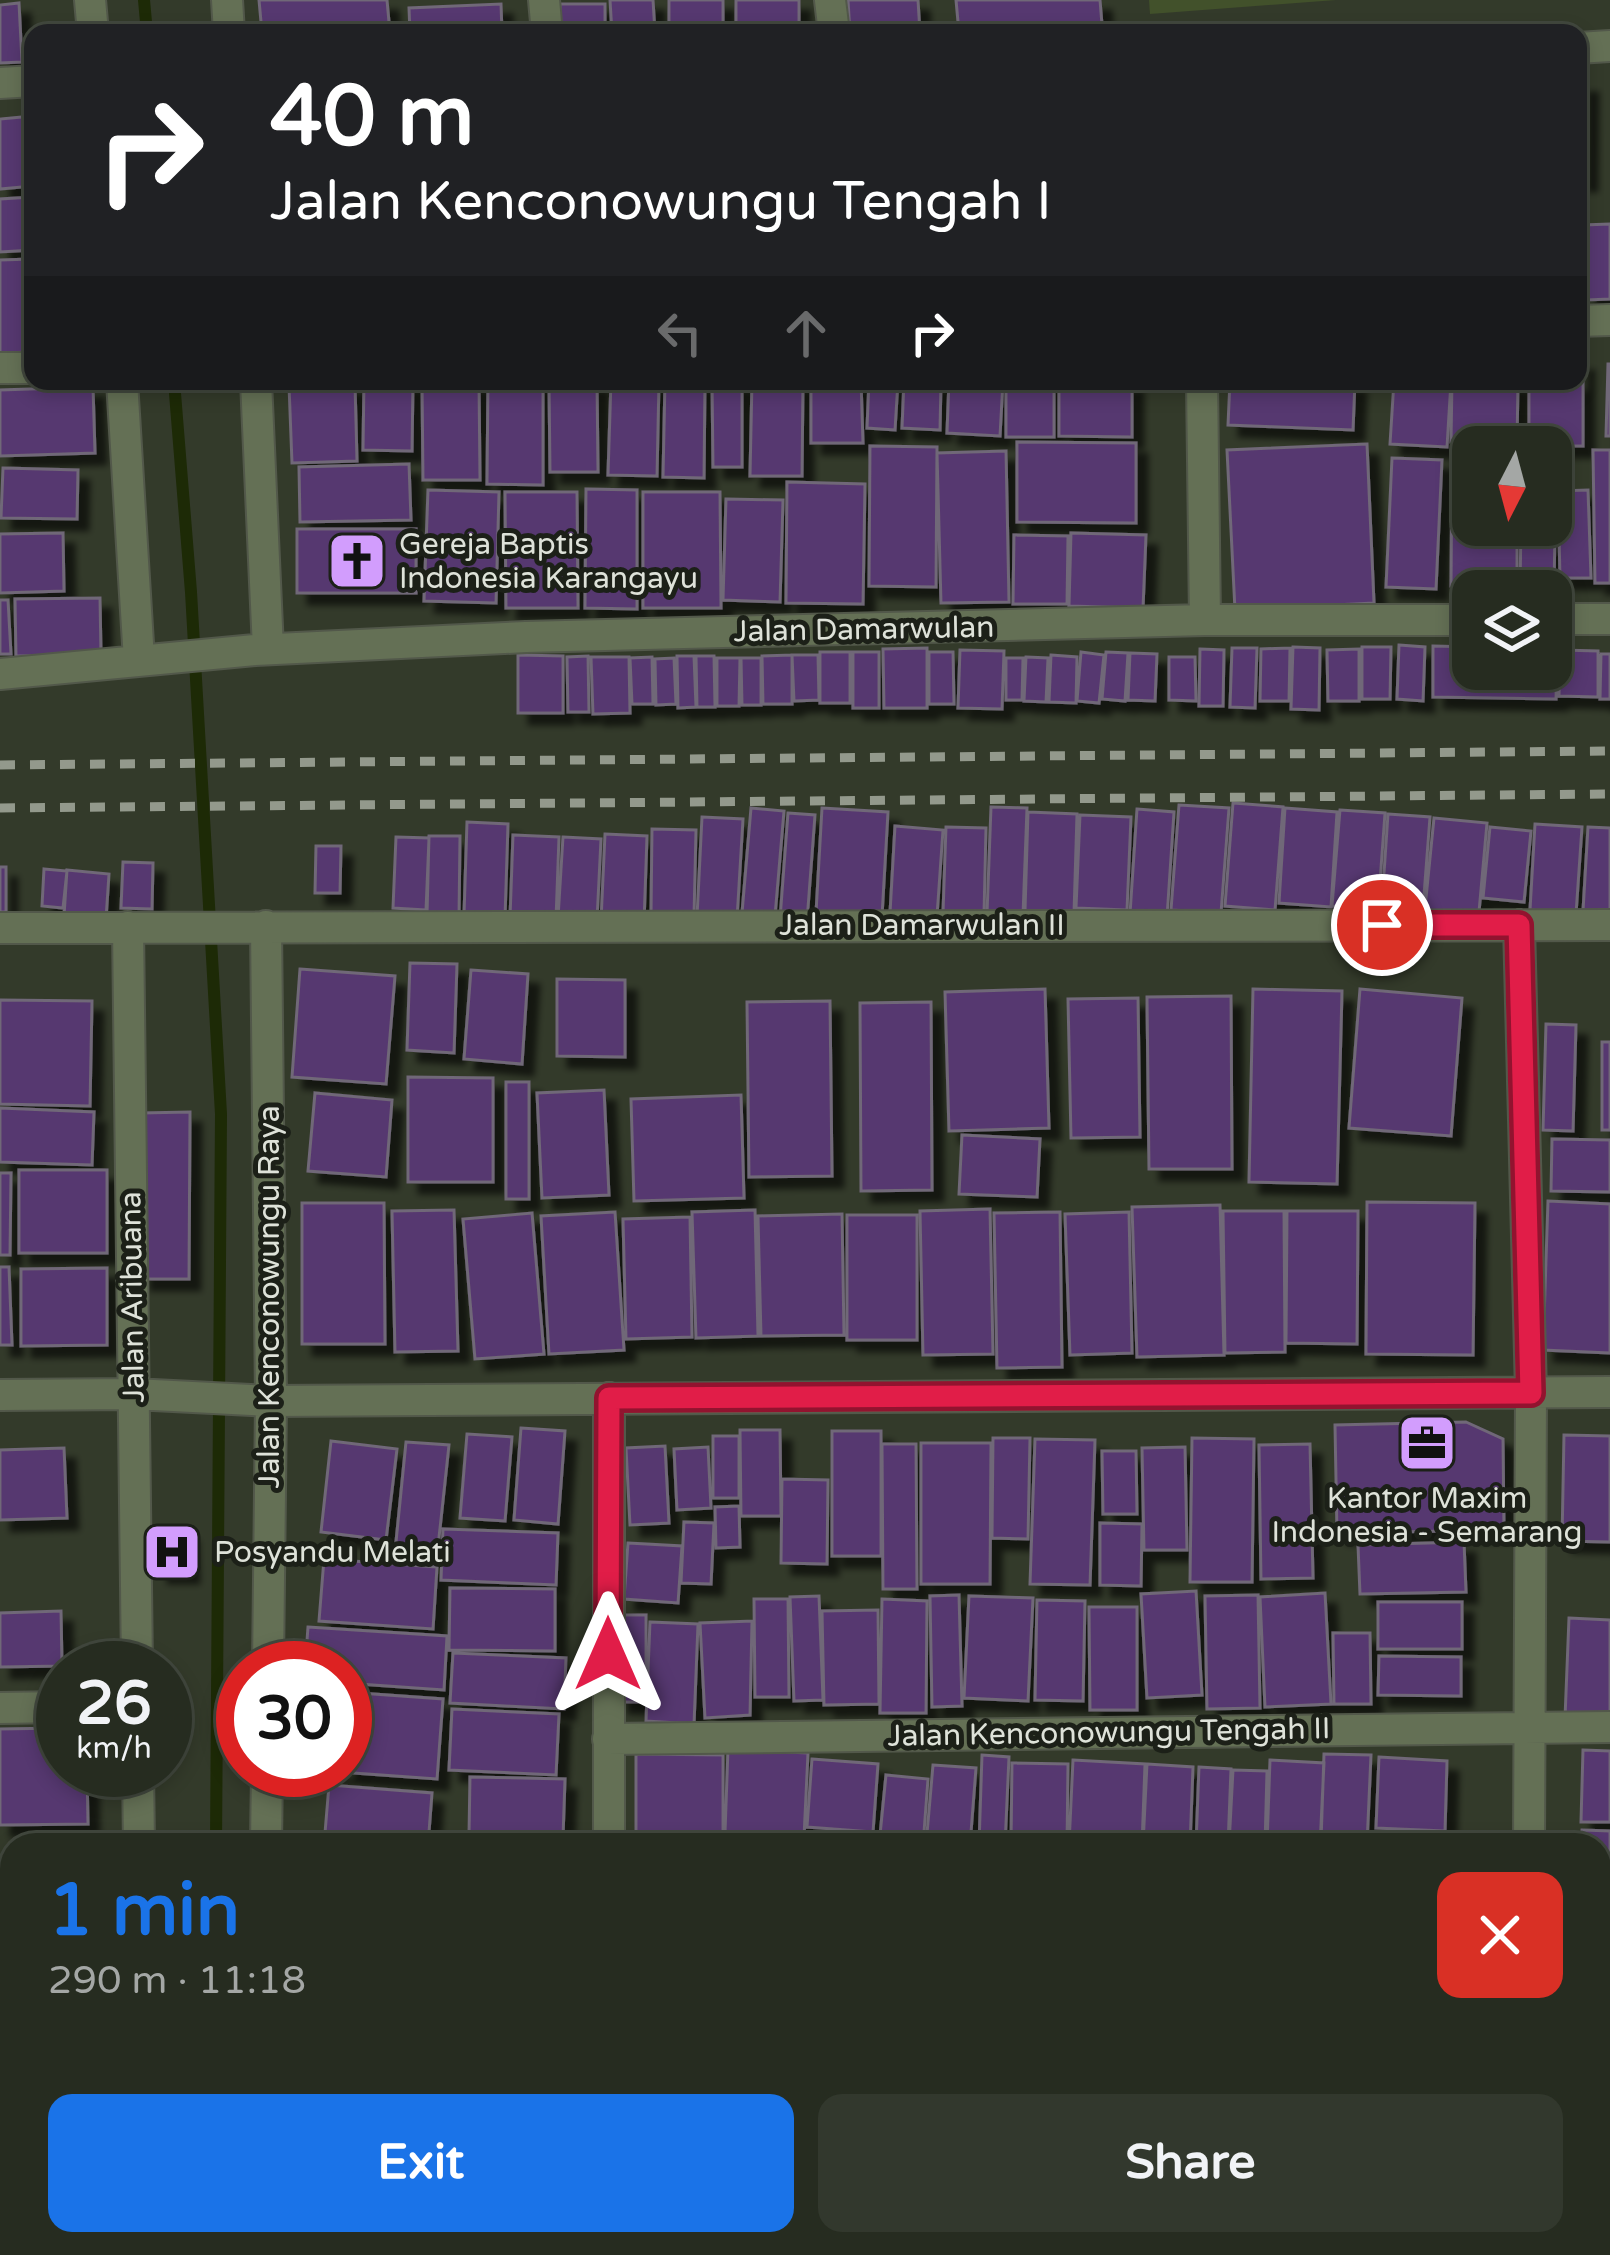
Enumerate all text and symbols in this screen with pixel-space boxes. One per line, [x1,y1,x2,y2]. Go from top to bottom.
text: 40 m [270,67,474,168]
icon: right [72,72,228,228]
text: Jalan Kenconowungu Tengah I [270,169,1052,234]
icon: left [647,300,713,366]
icon: ahead [773,300,839,366]
icon: right [899,300,965,366]
north arrow [1452,426,1572,546]
map controls [1452,426,1572,690]
place label: Gereja Baptis Indonesia Karangayu [399,526,698,597]
church icon: Gereja Baptis Indonesia Karangayu [326,530,388,592]
button: layers [1452,570,1572,690]
street label: Jalan Damarwulan [733,609,995,650]
pin [1331,874,1433,976]
icon: arrive [1349,892,1415,958]
street label: Jalan Damarwulan II [779,907,1065,944]
street label: Jalan Kenconowungu Raya [251,1105,288,1489]
street label: Jalan Aribuana [112,1191,153,1403]
office icon: Kantor Maxim Indonesia - Semarang [1396,1412,1458,1474]
place label: Kantor Maxim Indonesia - Semarang [1272,1480,1582,1551]
hospital icon: Posyandu Melati [141,1521,203,1583]
place label: Posyandu Melati [214,1534,451,1571]
position arrow [545,1591,671,1717]
speed limit sign: 30 [216,1641,372,1797]
text: 26 [76,1668,152,1740]
street label: Jalan Kenconowungu Tengah II [887,1710,1331,1755]
text: km/h [76,1730,152,1767]
text: 1 min [48,1868,240,1955]
button: close [1437,1872,1563,1998]
text: 290 m · 11:18 [48,1957,306,2004]
button: Exit [48,2094,794,2232]
button: Share [818,2094,1563,2232]

